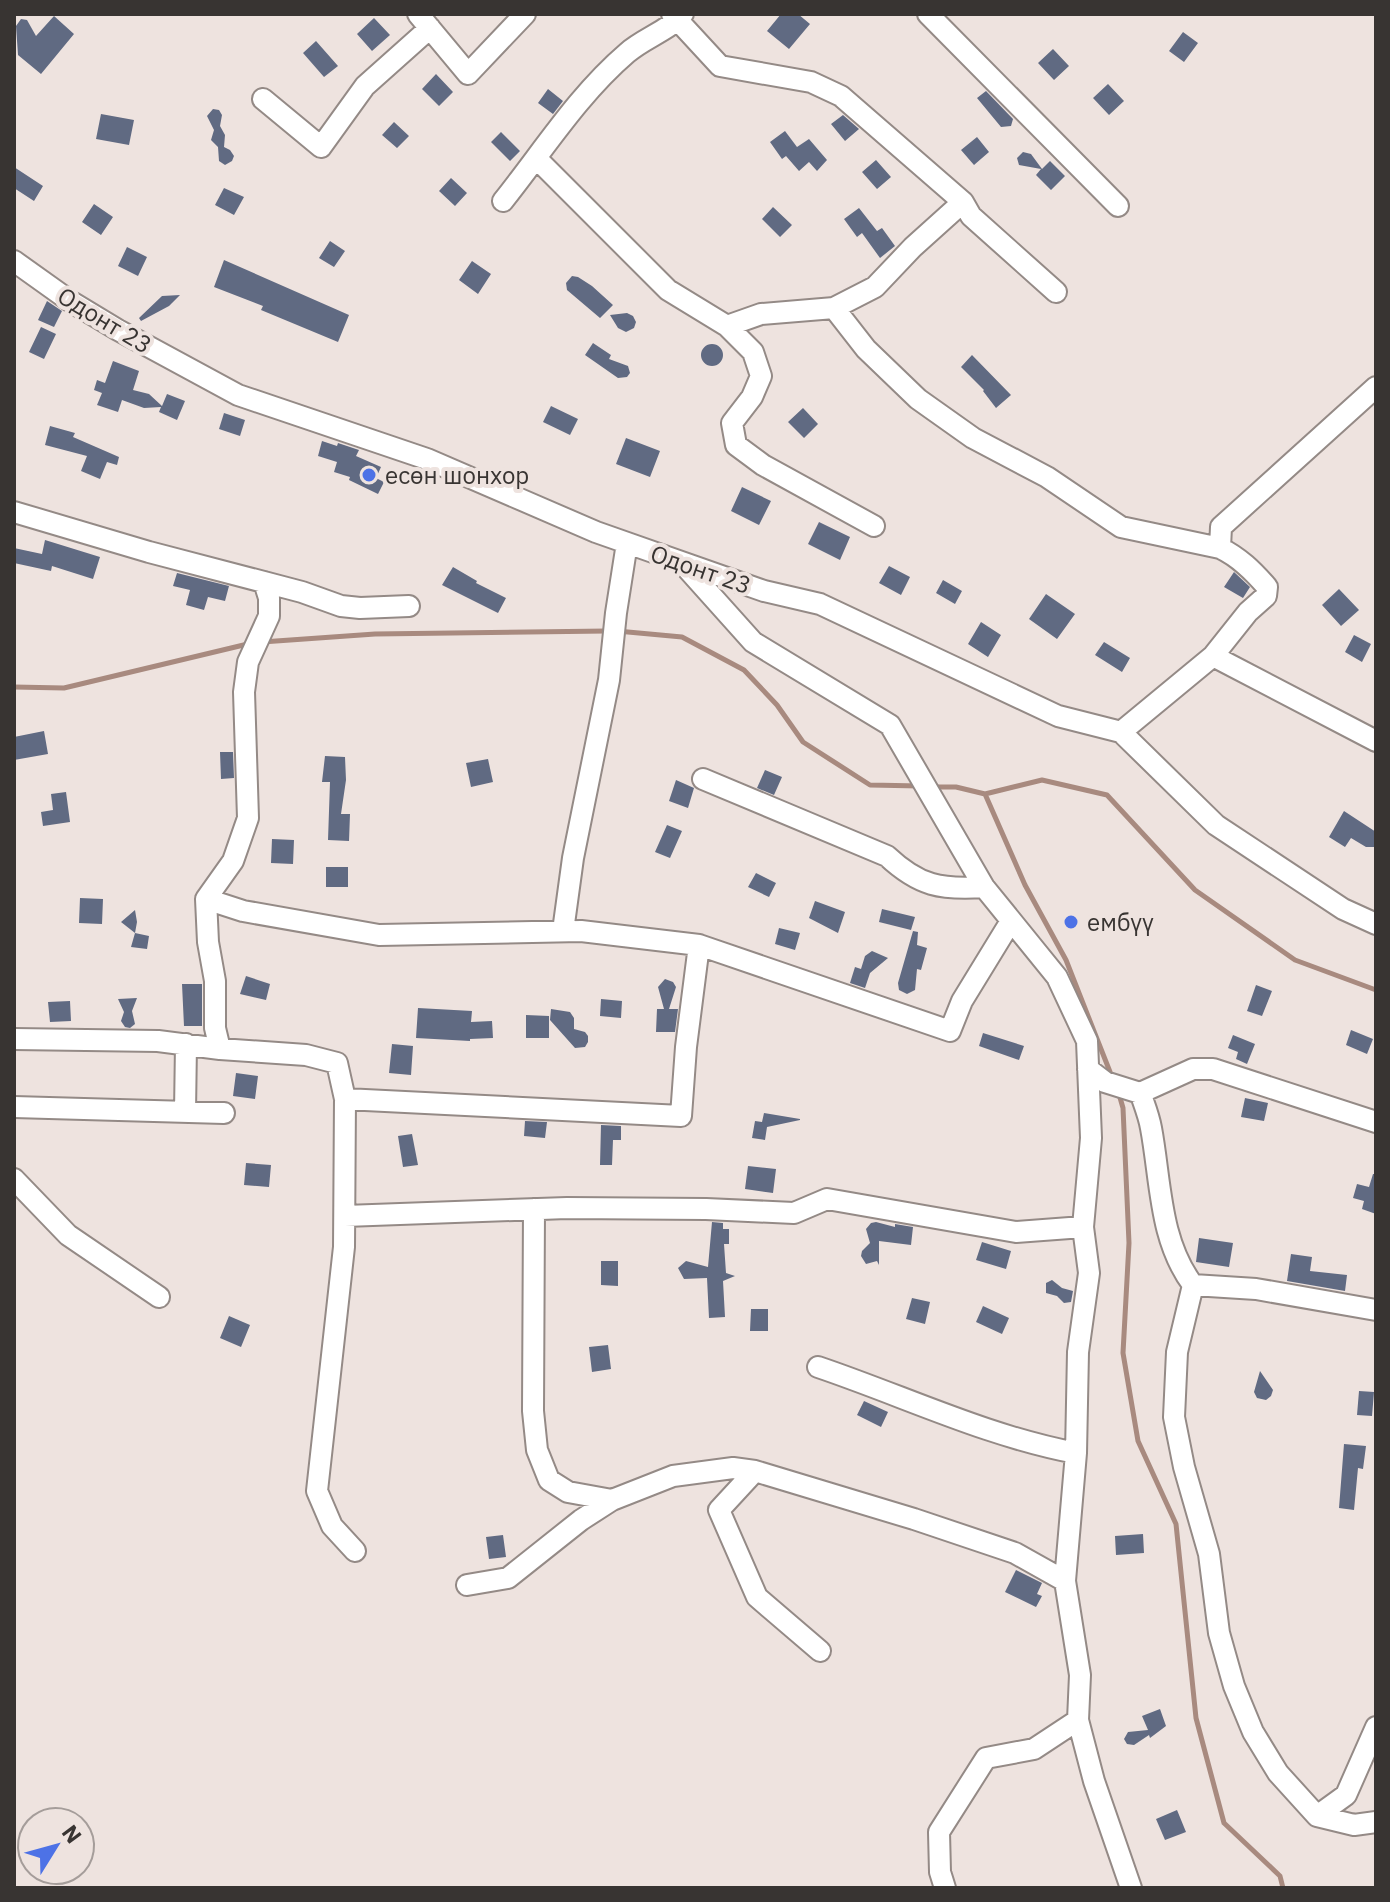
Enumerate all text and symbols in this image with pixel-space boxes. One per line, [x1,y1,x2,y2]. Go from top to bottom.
street label: Одонт 23 [52,279,158,361]
place label: есөн шонхор [385,459,529,491]
marker: есөн шонхор [360,466,378,484]
street label: Одонт 23 [646,537,756,601]
place label: ембүү [1087,906,1154,938]
marker: ембүү [1062,913,1080,931]
north arrow [16,1806,96,1886]
text: N [56,1819,89,1849]

